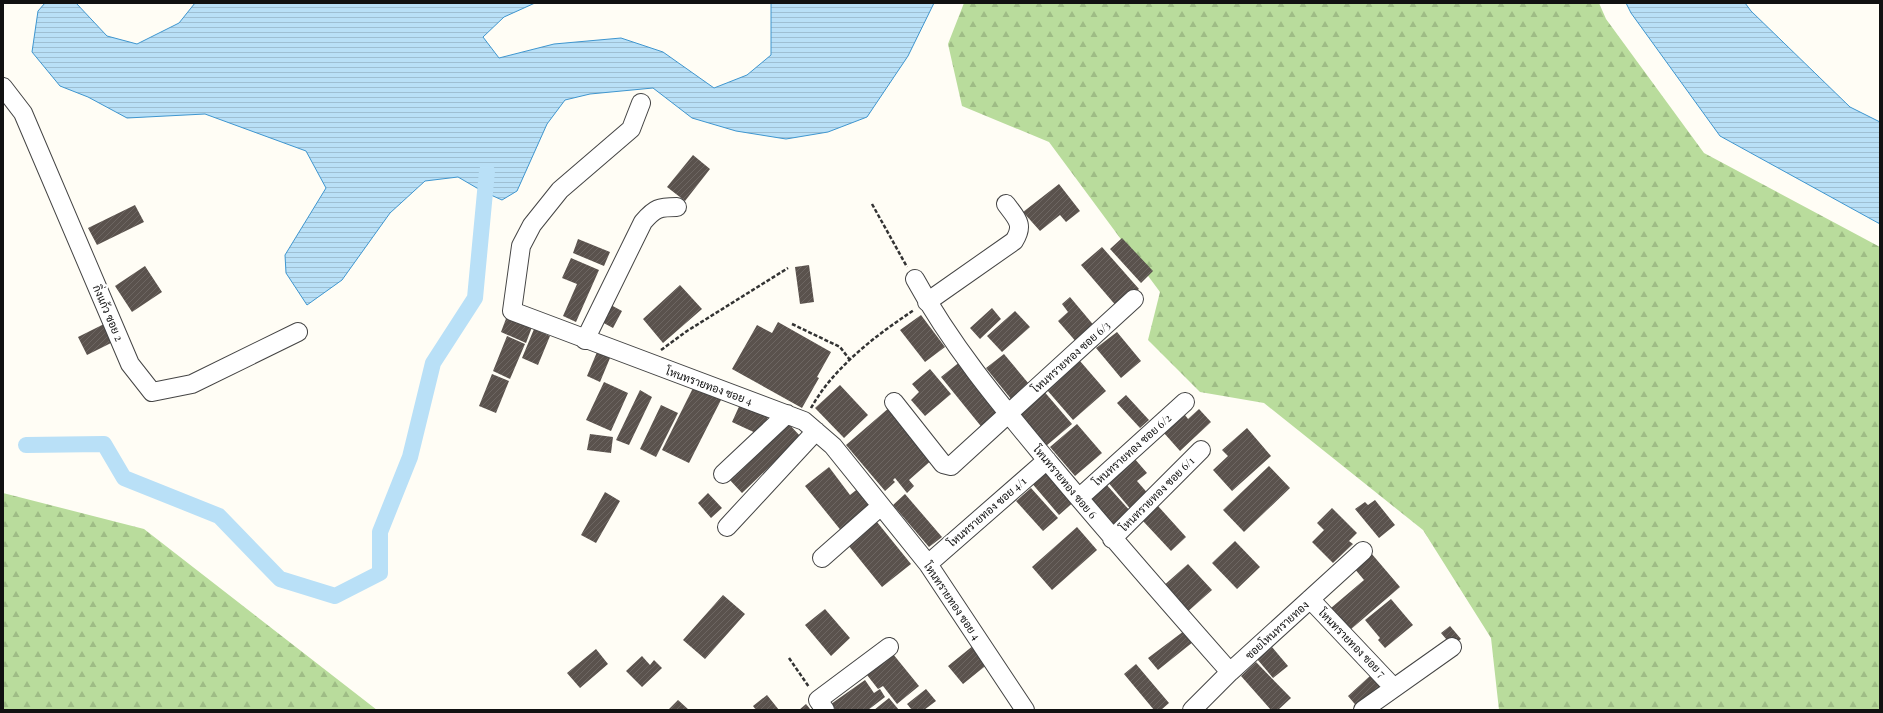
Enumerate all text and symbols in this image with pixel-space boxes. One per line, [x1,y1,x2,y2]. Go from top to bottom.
street label: กิ่งแก้ว ซอย 2 [90,281,129,343]
street label: โหนทรายทอง ซอย 6/3 [1028,317,1113,397]
street label: โหนทรายทอง ซอย 4 [663,363,755,408]
street label: โหนทรายทอง ซอย 6/2 [1088,410,1174,490]
street label: โหนทรายทอง ซอย 6 [1030,441,1101,522]
street label: โหนทรายทอง ซอย 6/1 [1115,453,1197,535]
street label: โหนทรายทอง ซอย 4/1 [943,473,1029,551]
street label: โหนทรายทอง ซอย 4 [920,558,984,643]
street label: ซอยโหนทรายทอง [1242,597,1312,662]
street label: โหนทรายทอง ซอย 7 [1315,604,1390,681]

